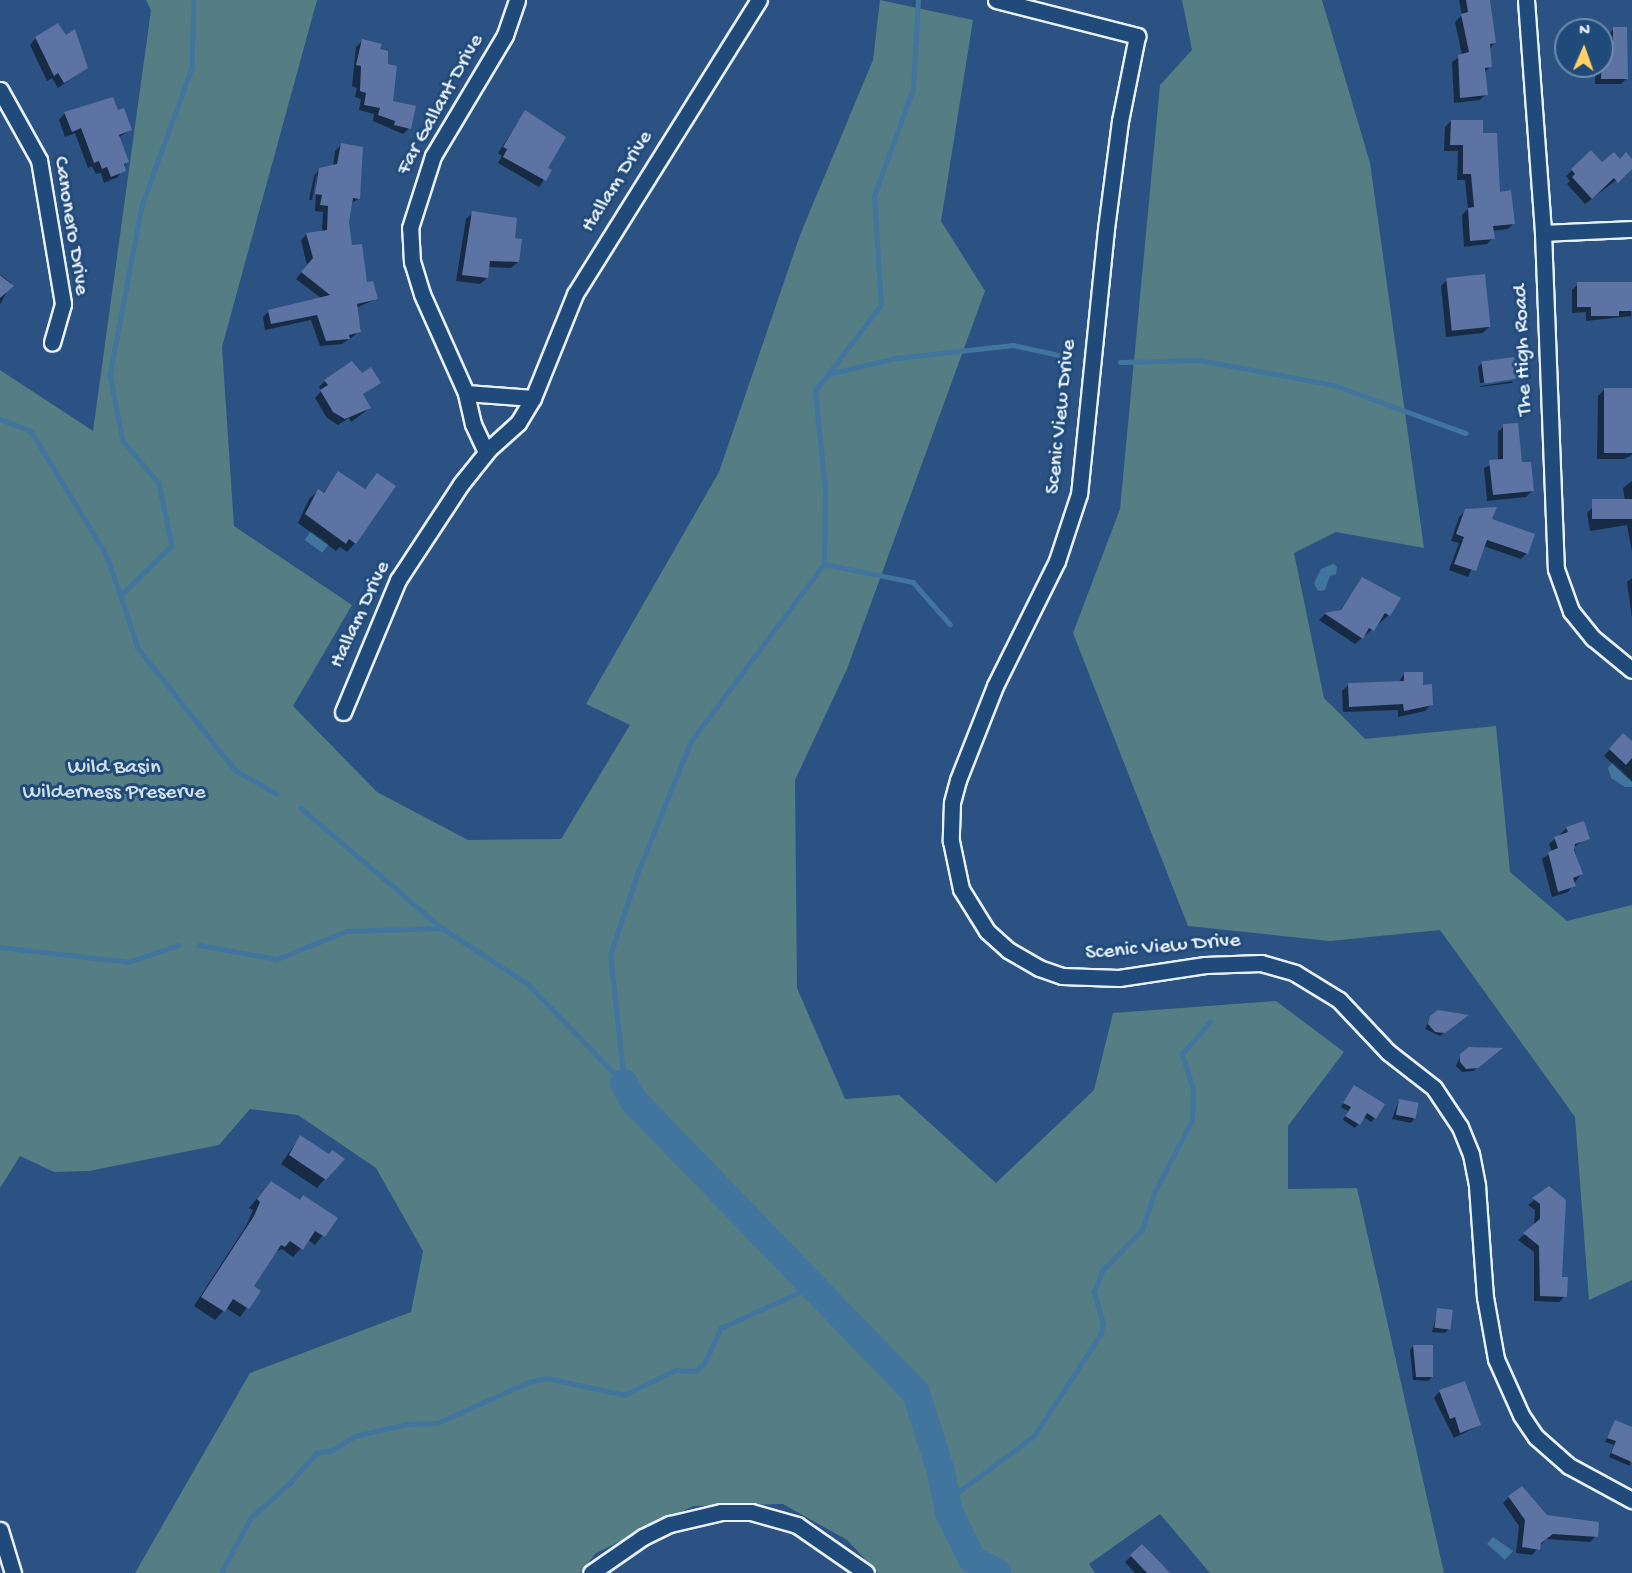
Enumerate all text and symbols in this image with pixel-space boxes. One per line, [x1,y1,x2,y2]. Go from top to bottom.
north arrow [1554,18,1614,78]
text: N [1579,22,1590,41]
street label: Far Gallant Drive [391,30,491,180]
street label: Hallam Drive [576,126,660,238]
street label: Canonero Drive [46,155,94,297]
street label: The High Road [1509,284,1539,416]
street label: Scenic View Drive [1041,338,1083,496]
street label: Hallam Drive [325,557,397,673]
park label: Wild Basin Wilderness Preserve [22,755,206,806]
street label: Scenic View Drive [1084,928,1242,968]

